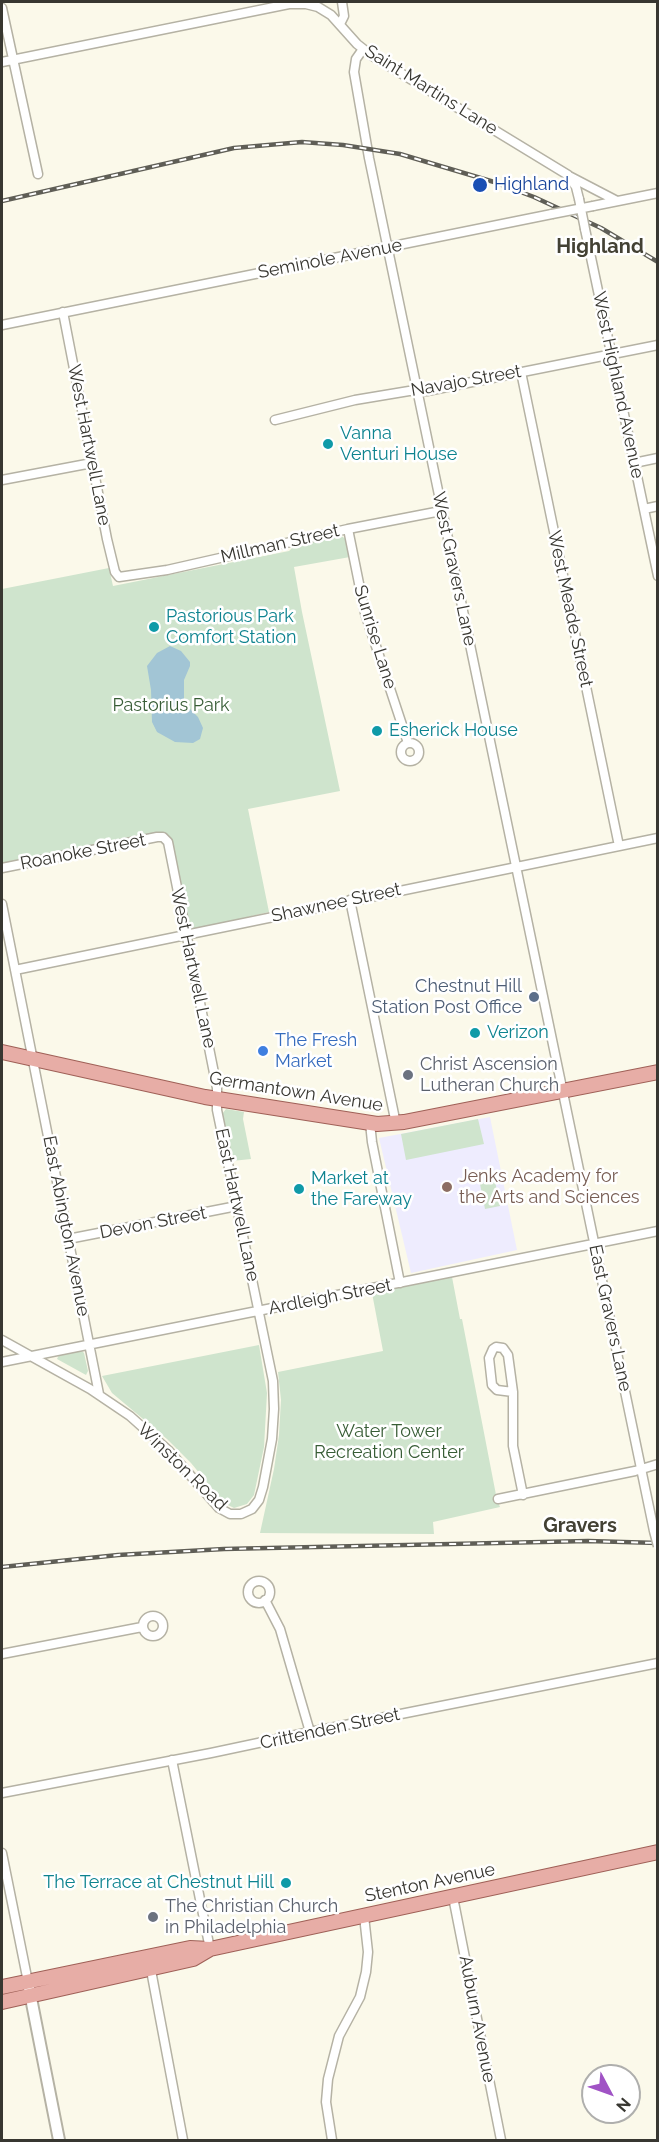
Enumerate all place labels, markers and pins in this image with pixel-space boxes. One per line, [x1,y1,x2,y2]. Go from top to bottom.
place label: Highland [494,174,569,196]
marker: Highland [471,176,489,194]
place label: Vanna Venturi House [340,423,457,466]
marker: Vanna Venturi House [321,437,335,451]
place label: Pastorious Park Comfort Station [166,606,297,648]
marker: Pastorious Park Comfort Station [147,620,161,634]
place label: Esherick House [389,720,518,742]
marker: Esherick House [370,724,384,738]
place label: Chestnut Hill Station Post Office [372,976,522,1018]
marker: Chestnut Hill Station Post Office [527,990,541,1004]
place label: Verizon [487,1022,549,1044]
marker: Verizon [468,1026,482,1040]
place label: The Fresh Market [275,1030,357,1072]
marker: The Fresh Market [256,1044,270,1058]
place label: Christ Ascension Lutheran Church [420,1054,559,1096]
marker: Christ Ascension Lutheran Church [401,1068,415,1082]
place label: Jenks Academy for the Arts and Sciences [459,1166,639,1208]
place label: Market at the Fareway [311,1168,412,1210]
marker: Jenks Academy for the Arts and Sciences [440,1180,454,1194]
marker: Market at the Fareway [292,1182,306,1196]
place label: The Terrace at Chestnut Hill [43,1872,274,1894]
marker: The Terrace at Chestnut Hill [279,1876,293,1890]
place label: The Christian Church in Philadelphia [165,1896,338,1938]
marker: The Christian Church in Philadelphia [146,1910,160,1924]

